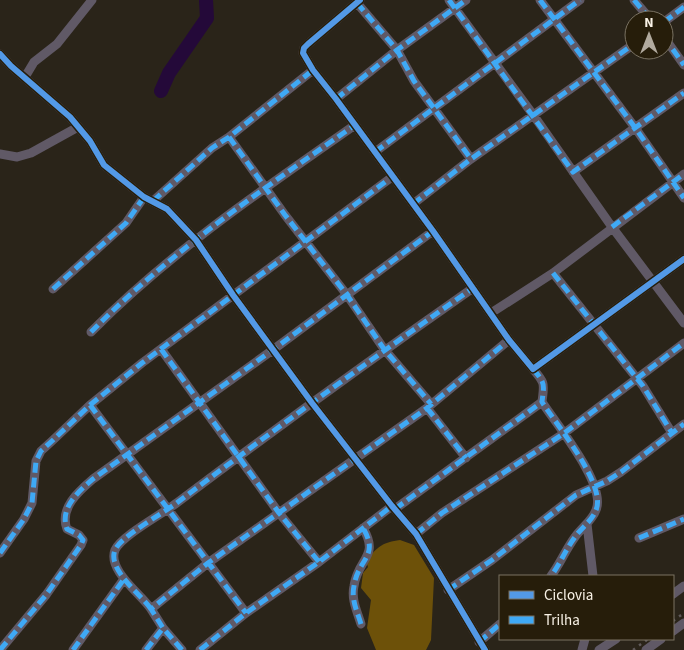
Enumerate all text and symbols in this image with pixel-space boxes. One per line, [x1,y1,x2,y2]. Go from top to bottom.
north arrow [624,10,674,60]
text: N [644,13,654,33]
legend [499,575,674,640]
text: Ciclovia [544,585,593,606]
text: Trilha [544,610,580,631]

